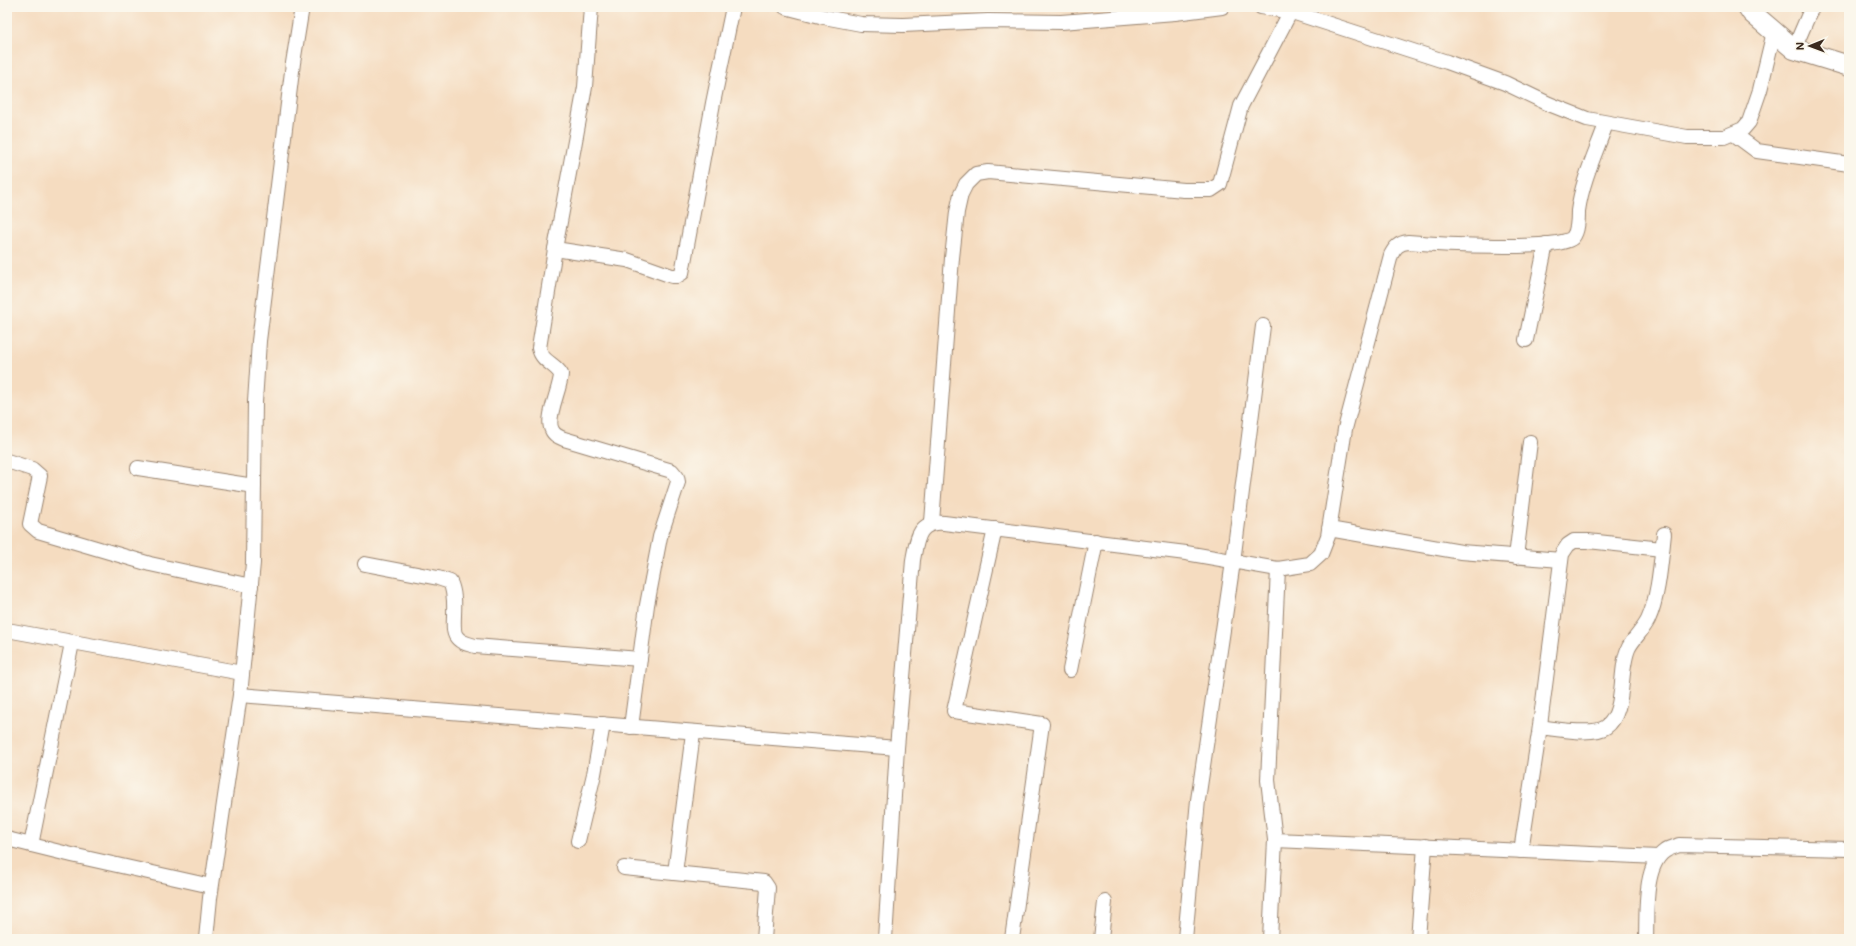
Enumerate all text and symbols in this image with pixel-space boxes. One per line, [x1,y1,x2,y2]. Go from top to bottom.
north arrow [1790,26,1830,66]
text: N [1792,42,1807,50]

